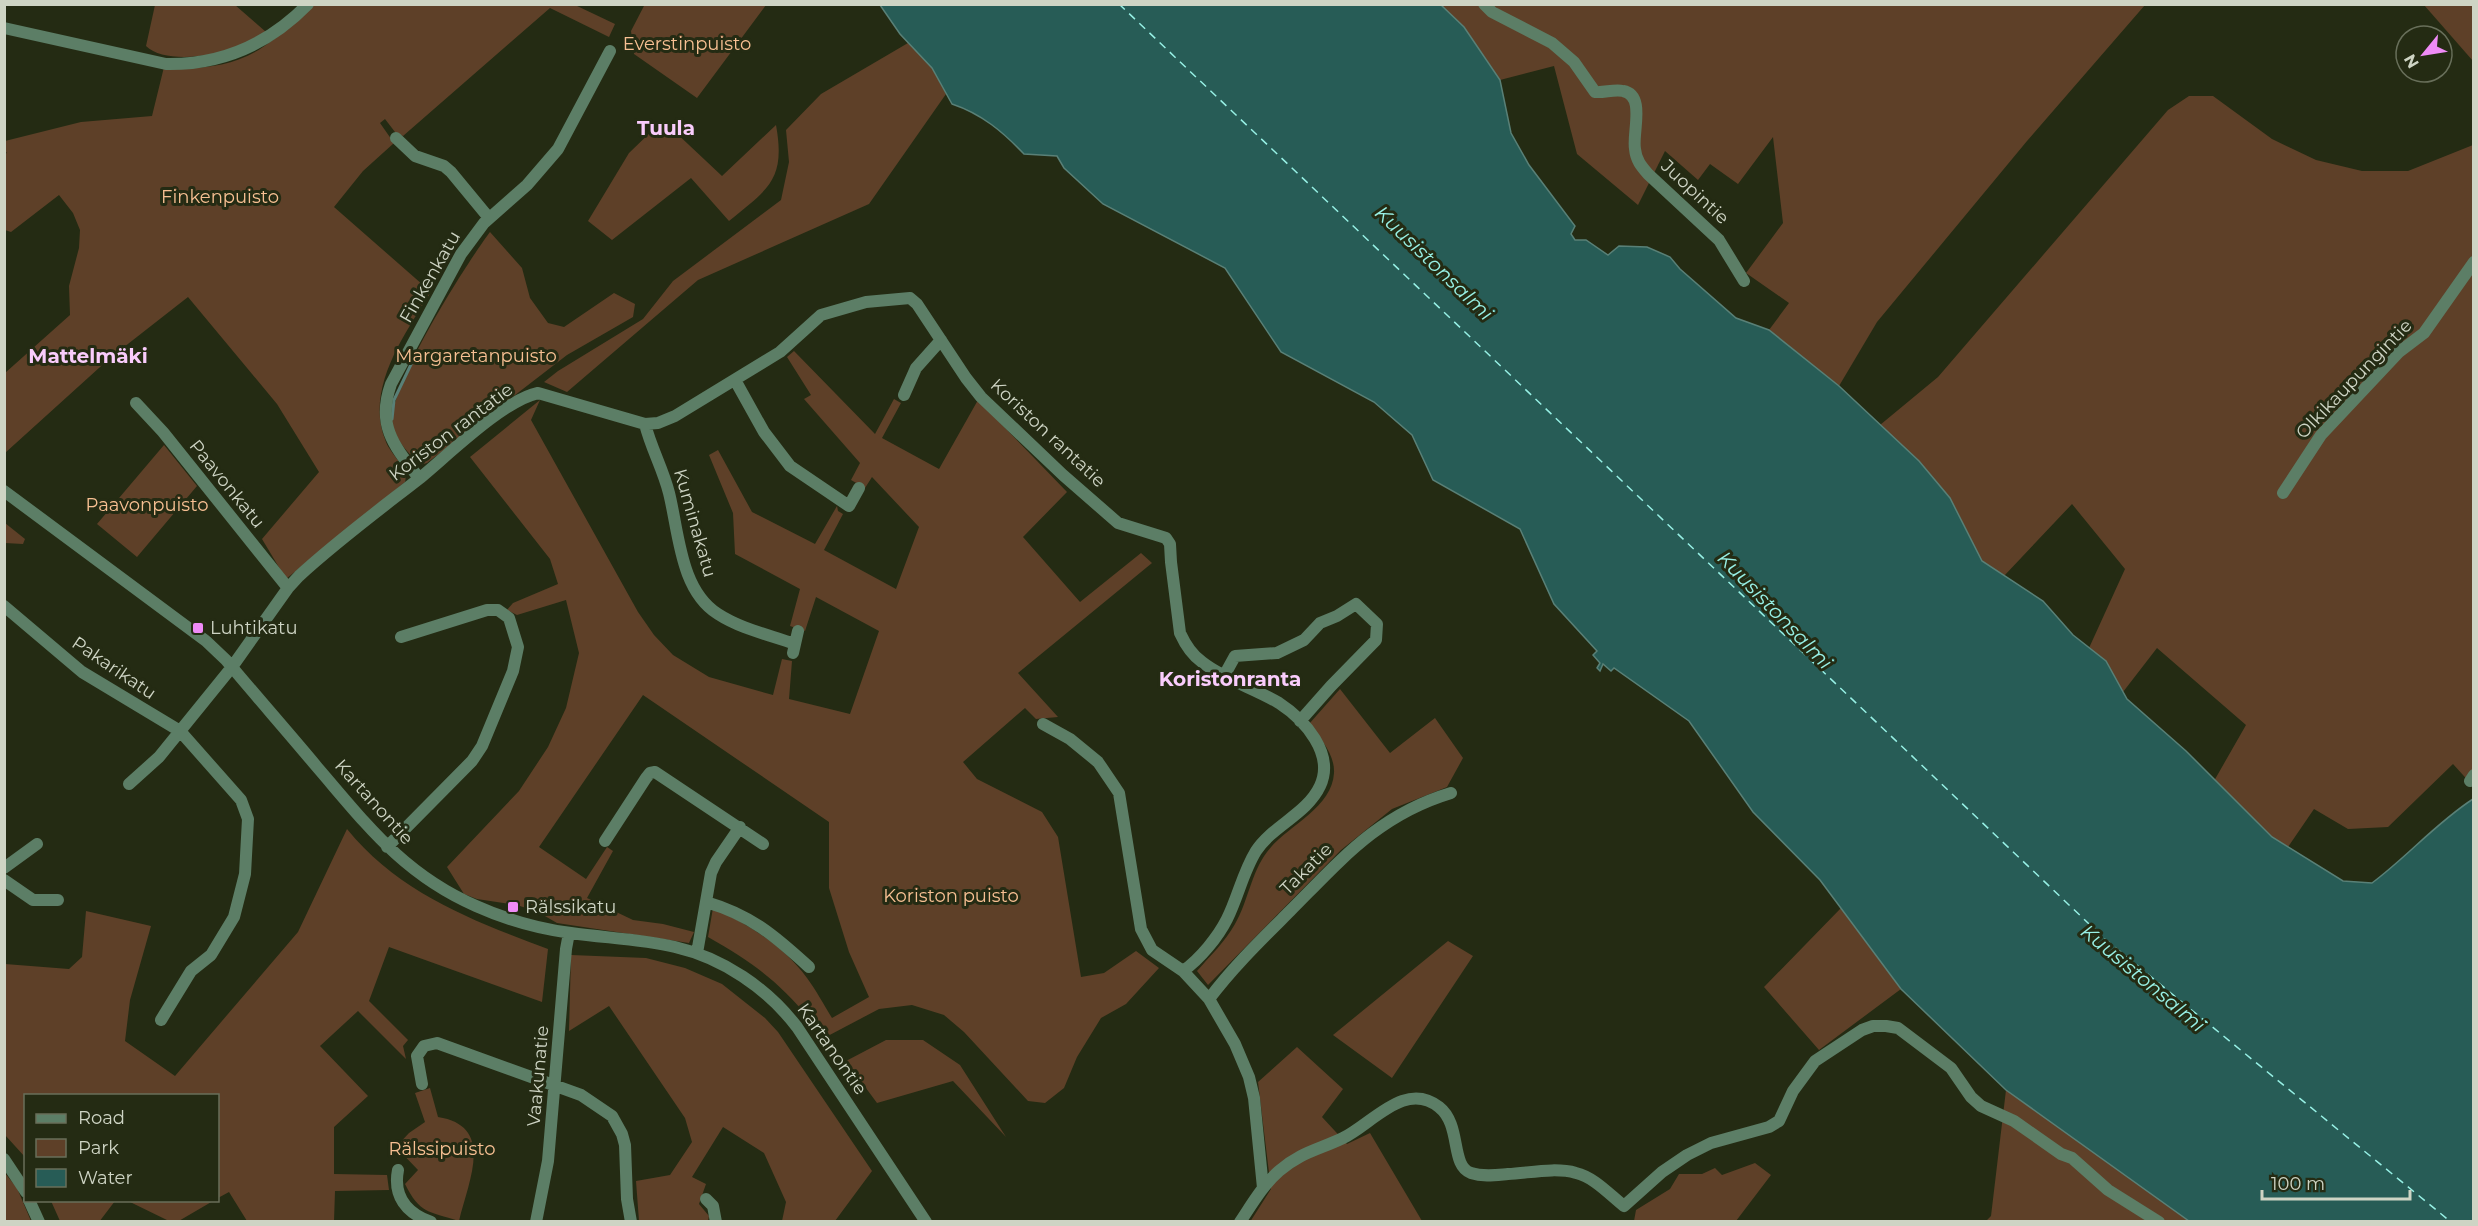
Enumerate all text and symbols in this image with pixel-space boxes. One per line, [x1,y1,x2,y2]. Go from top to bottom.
north arrow [2394,24,2454,84]
park label: Everstinpuisto [623,33,751,55]
text: N [2400,51,2423,72]
district label: Tuula [637,116,695,140]
street label: Juopintie [1656,154,1734,229]
park label: Finkenpuisto [161,186,279,208]
water label: Kuusistonsalmi [1370,201,1498,326]
street label: Finkenkatu [395,227,465,327]
street label: Olkikaupungintie [2291,315,2417,443]
district label: Mattelmäki [28,344,148,368]
park label: Margaretanpuisto [395,345,557,367]
street label: Koriston rantatie [986,374,1110,492]
street label: Koriston rantatie [385,378,517,486]
street label: Paavonkatu [185,435,269,533]
street label: Kuminakatu [669,466,721,580]
park label: Paavonpuisto [86,494,208,516]
water label: Kuusistonsalmi [1713,546,1838,674]
place label: Luhtikatu [210,617,297,639]
marker: Luhtikatu [191,621,205,635]
street label: Pakarikatu [68,632,160,704]
district label: Koristonranta [1159,667,1301,691]
street label: Kartanontie [330,755,418,849]
street label: Takatie [1275,838,1337,900]
park label: Koriston puisto [883,885,1019,907]
place label: Rälssikatu [525,896,616,918]
marker: Rälssikatu [506,900,520,914]
water label: Kuusistonsalmi [2076,919,2210,1037]
street label: Kartanontie [792,999,872,1099]
street label: Vaakunatie [523,1024,553,1127]
legend [24,1094,219,1202]
text: Road [78,1107,125,1129]
text: Park [78,1137,119,1159]
park label: Rälssipuisto [389,1138,495,1160]
scale bar [2262,1163,2410,1201]
text: Water [78,1167,133,1189]
text: 100 m [2271,1173,2325,1195]

